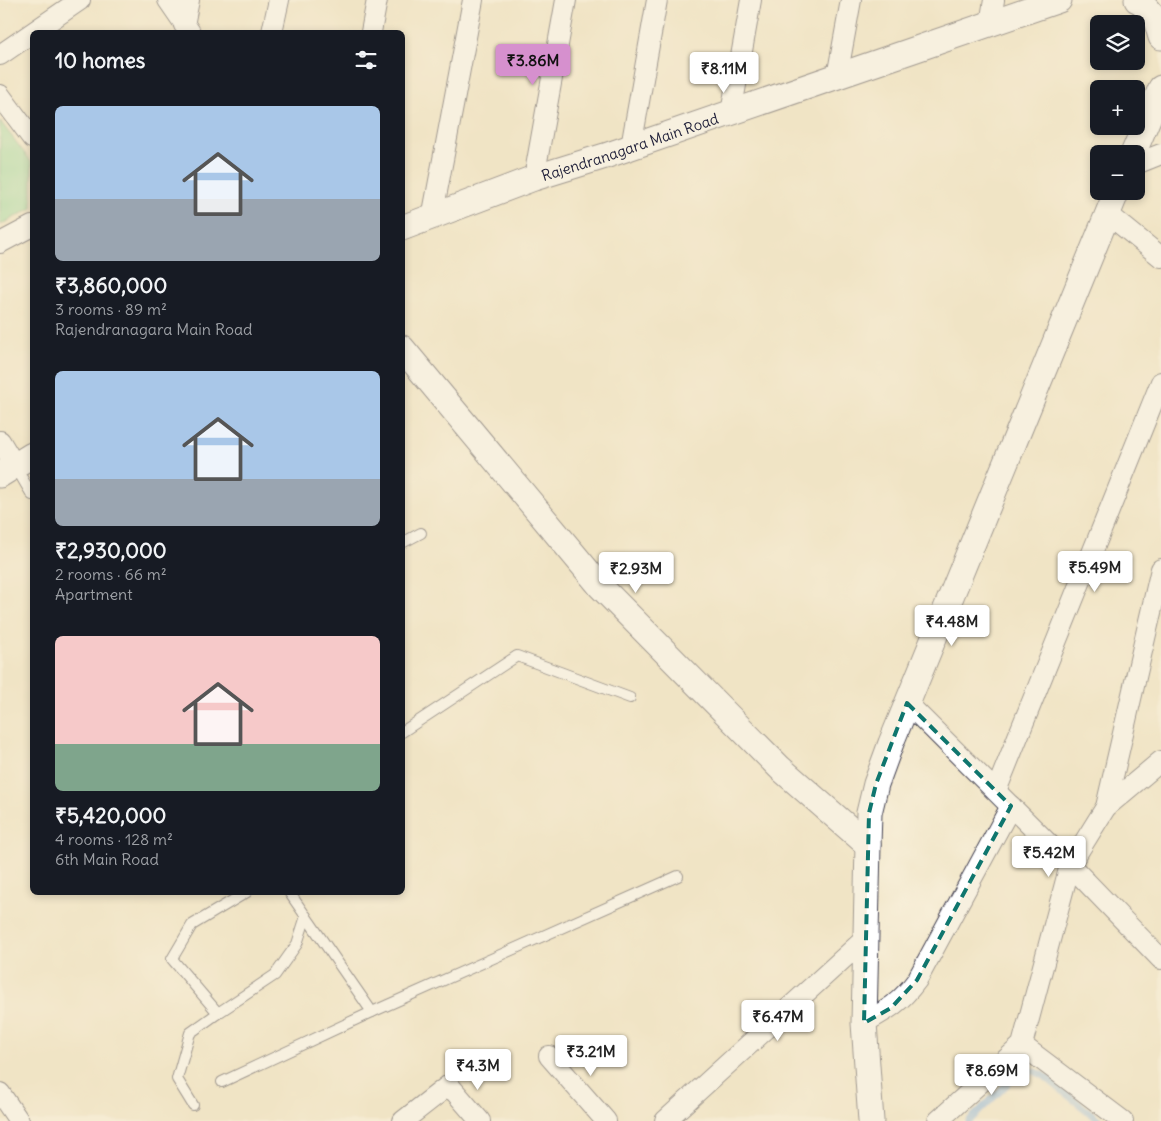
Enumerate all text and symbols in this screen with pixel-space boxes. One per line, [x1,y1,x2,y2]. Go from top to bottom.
map controls [1090,15,1145,200]
button: layers [1090,15,1145,70]
pin: ₹3.86M [492,44,574,86]
icon: filters [352,46,380,74]
text: 10 homes [55,47,145,74]
text: ₹3.86M [507,50,560,70]
pin: ₹8.11M [683,52,765,94]
text: ₹8.11M [701,58,747,78]
button: + [1090,80,1145,135]
street label: Rajendranagara Main Road [539,108,721,185]
icon: home [173,139,263,229]
button: − [1090,145,1145,200]
text: ₹3,860,000 [55,272,167,299]
text: 3 rooms · 89 m² [55,299,167,319]
text: Rajendranagara Main Road [55,319,252,339]
icon: home [173,404,263,494]
text: ₹2,930,000 [55,537,167,564]
pin: ₹5.49M [1054,550,1136,593]
pin: ₹2.93M [595,552,677,594]
text: ₹5.49M [1069,557,1121,577]
text: ₹2.93M [610,558,662,578]
text: 2 rooms · 66 m² [55,564,167,584]
text: Apartment [55,584,133,604]
pin: ₹4.48M [911,604,993,647]
text: ₹4.48M [926,611,978,631]
icon: home [173,669,263,759]
text: ₹5,420,000 [55,802,166,829]
text: 4 rooms · 128 m² [55,829,173,849]
pin: ₹5.42M [1008,836,1090,878]
text: ₹5.42M [1023,842,1075,862]
text: 6th Main Road [55,849,159,869]
pin: ₹6.47M [737,1000,819,1042]
text: ₹6.47M [752,1006,804,1026]
pin: ₹3.21M [550,1034,632,1077]
text: ₹3.21M [566,1041,616,1061]
pin: ₹4.3M [443,1048,513,1091]
pin: ₹8.69M [951,1054,1033,1096]
text: ₹4.3M [456,1055,500,1075]
text: ₹8.69M [965,1060,1019,1080]

